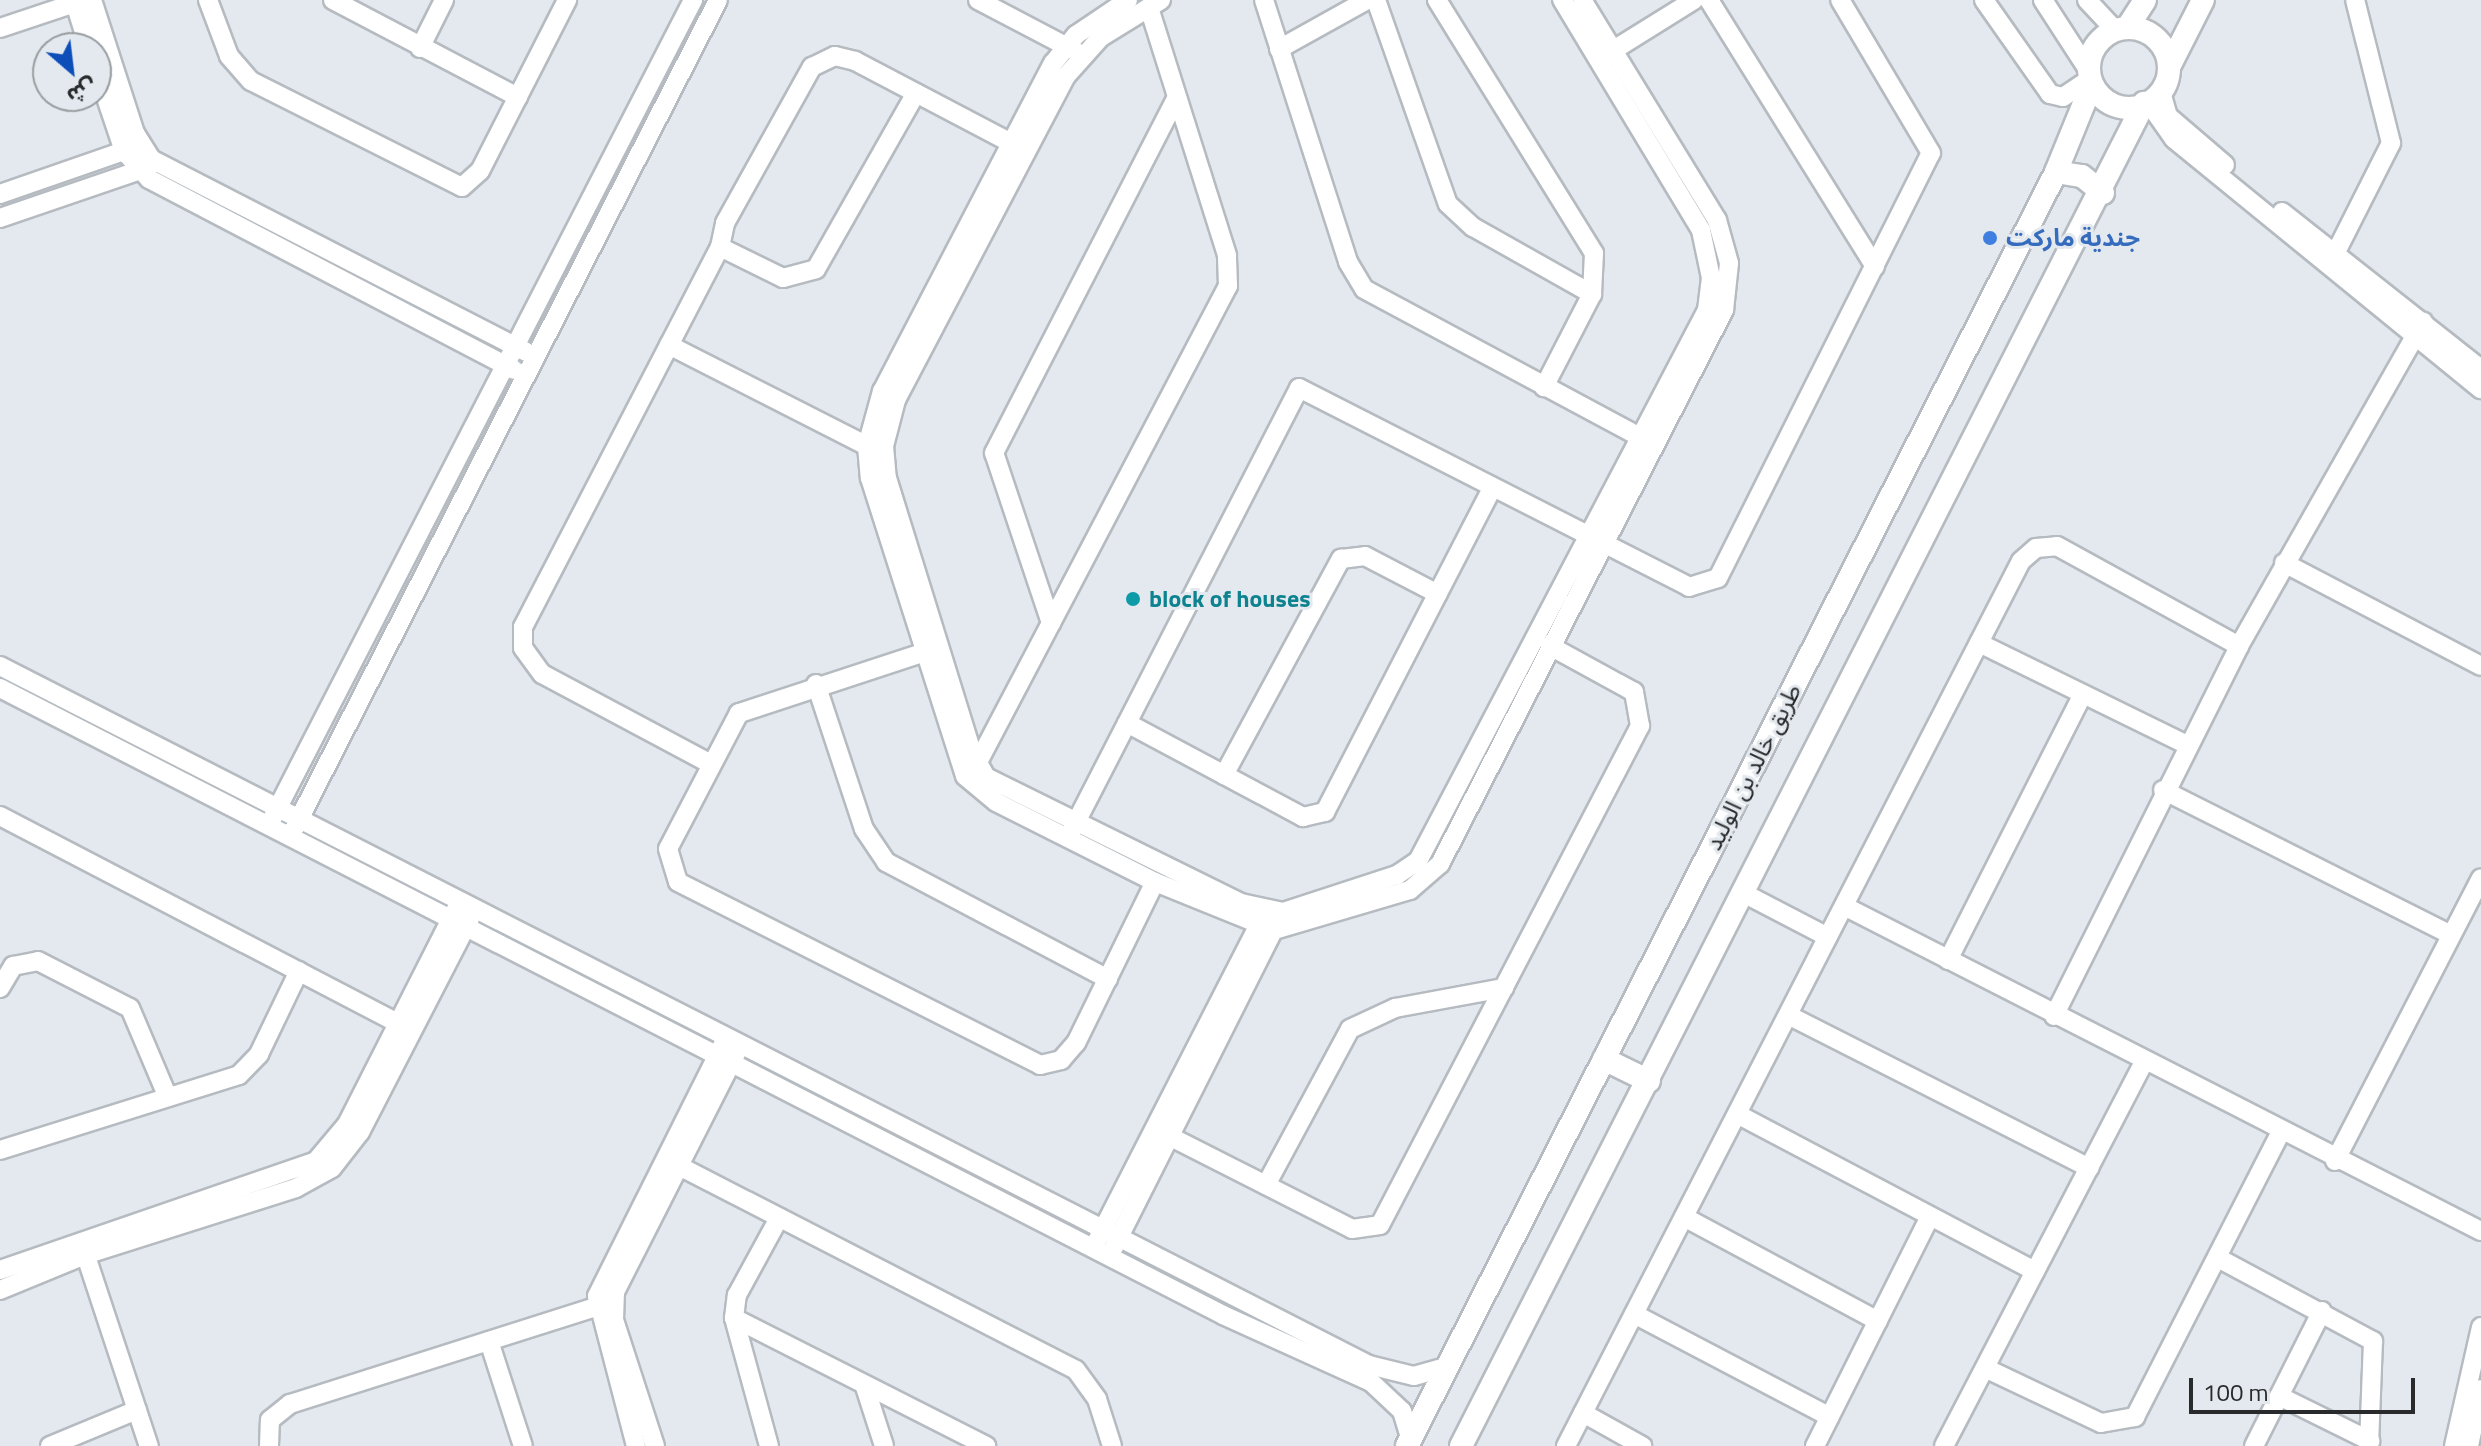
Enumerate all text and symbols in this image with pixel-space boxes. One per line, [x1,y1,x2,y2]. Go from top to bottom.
north arrow [32,32,112,112]
text: ش [61,69,104,114]
place label: جندية ماركت [2006,224,2140,252]
marker: جندية ماركت [1981,229,1999,247]
place label: block of houses [1149,585,1310,613]
marker: block of houses [1124,590,1142,608]
street label: طريق خالد بن الوليد [1699,679,1807,855]
scale bar [2193,1362,2419,1412]
text: 100 m [2203,1374,2269,1410]

